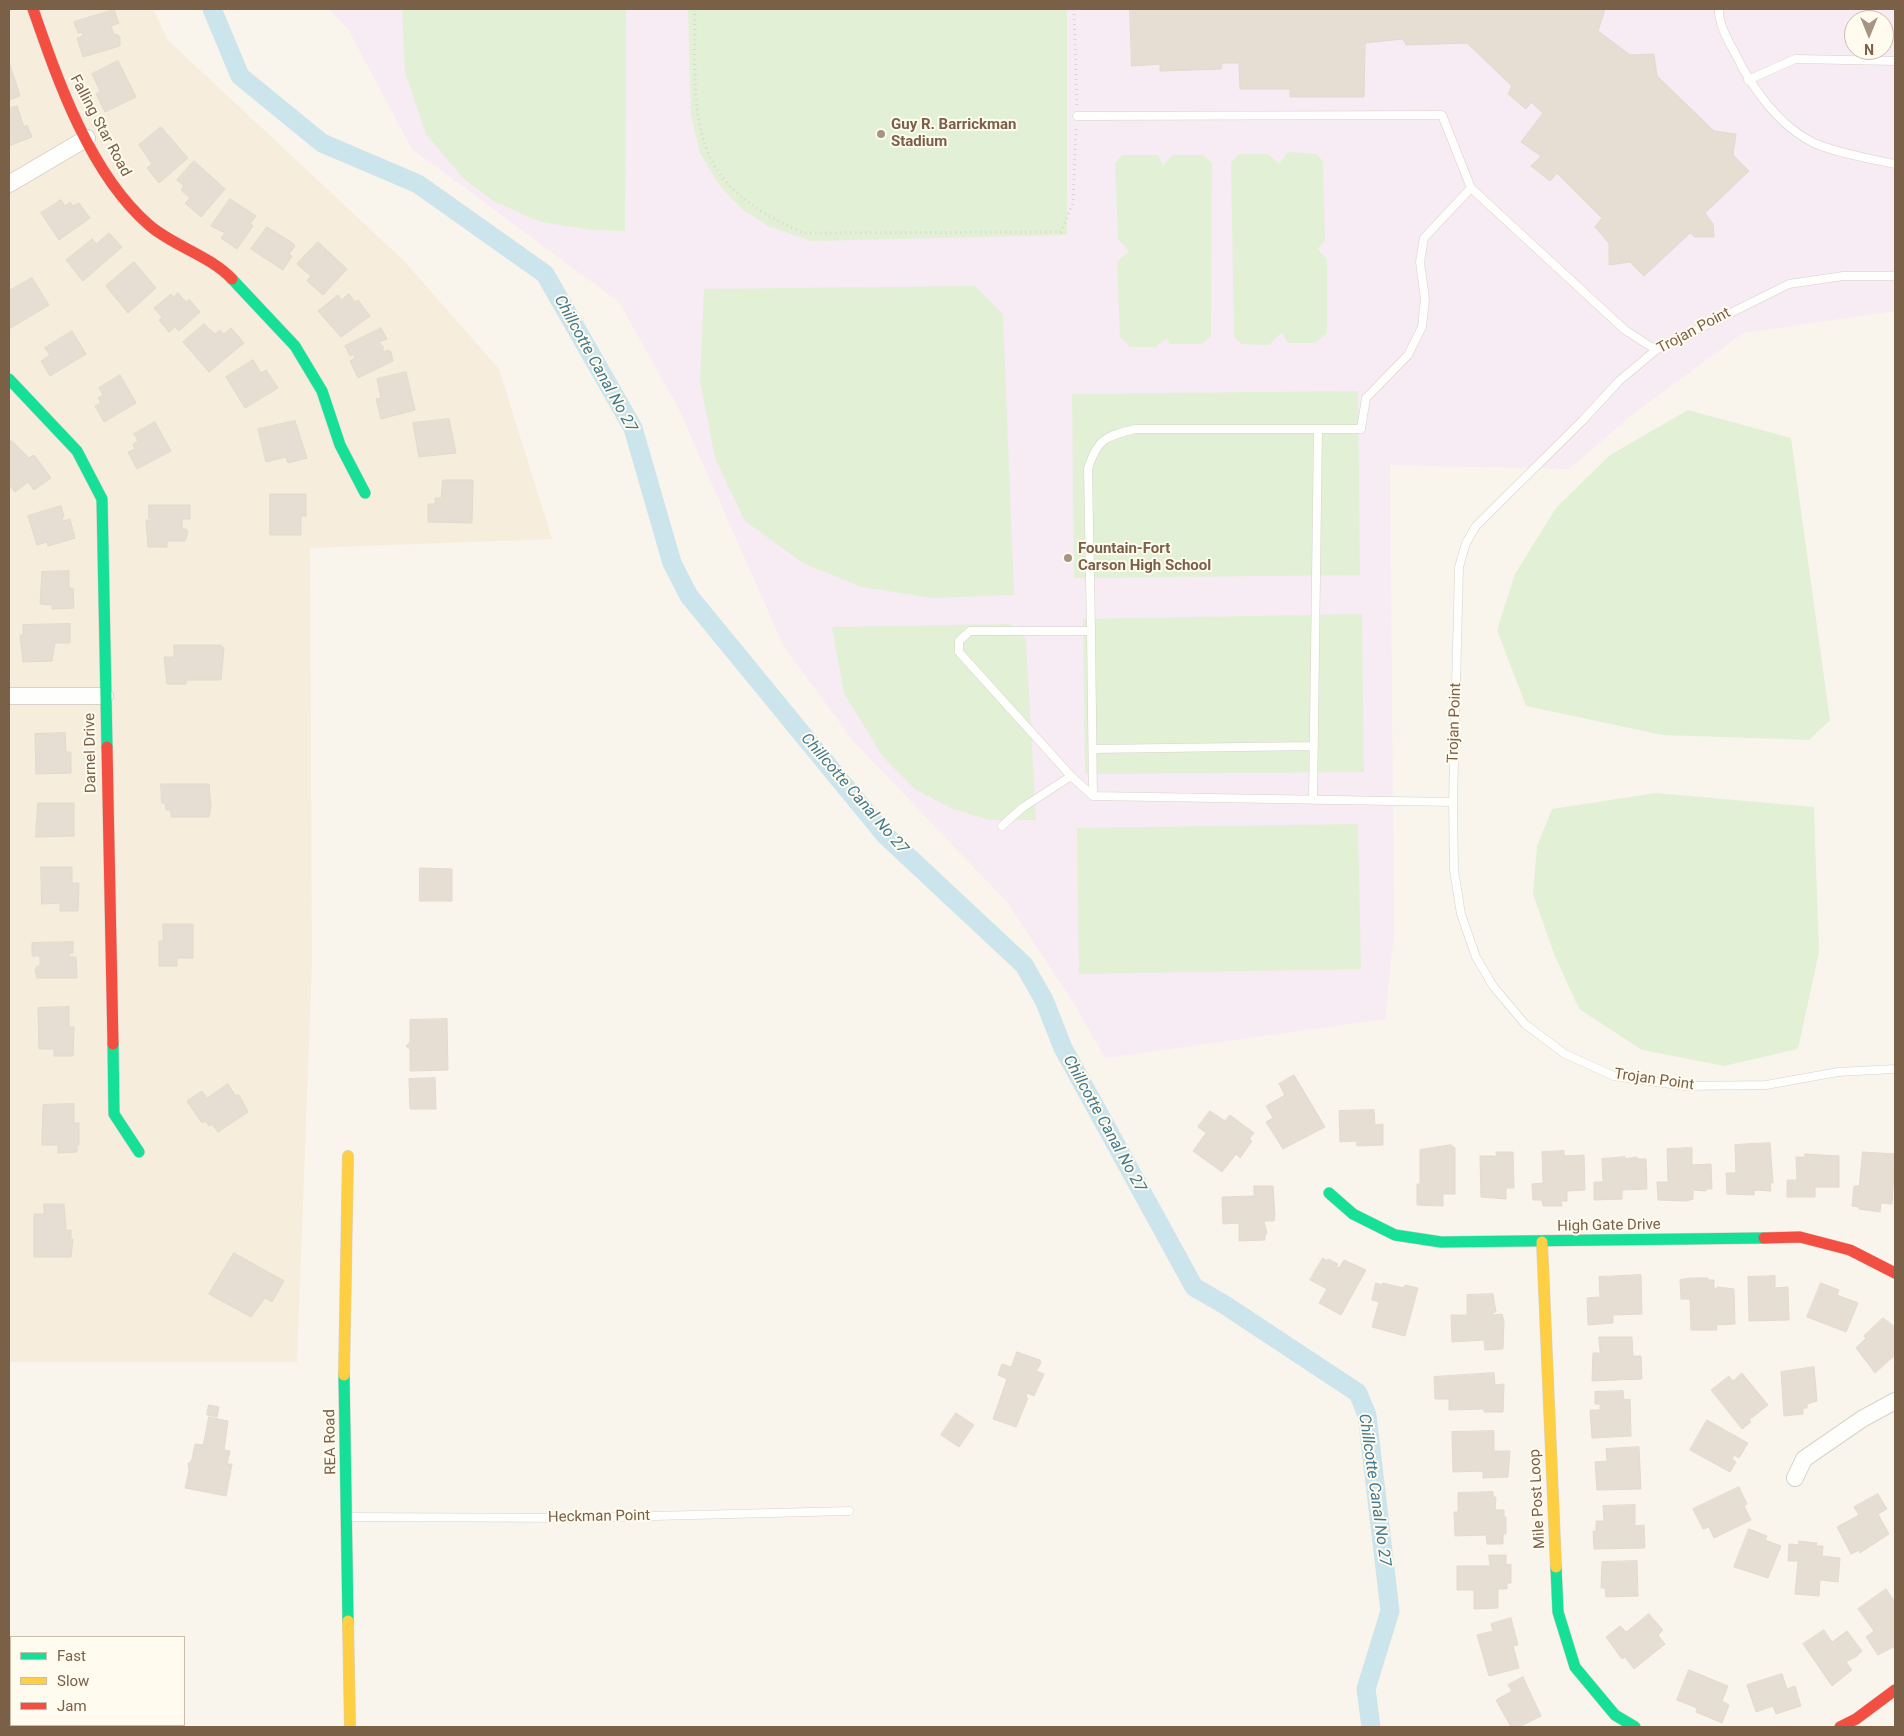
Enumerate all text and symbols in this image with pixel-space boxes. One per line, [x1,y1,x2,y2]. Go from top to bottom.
north arrow [1844,10,1894,60]
text: N [1864,41,1874,57]
street label: Falling Star Road [66,72,134,180]
place label: Guy R. Barrickman Stadium [891,116,1016,151]
marker: Guy R. Barrickman Stadium [875,128,887,140]
water label: Chillcotte Canal No 27 [549,292,641,436]
street label: Trojan Point [1654,304,1734,358]
place label: Fountain-Fort Carson High School [1078,540,1211,575]
marker: Fountain-Fort Carson High School [1062,552,1074,564]
street label: Trojan Point [1445,683,1465,763]
street label: Darnel Drive [81,713,101,793]
water label: Chillcotte Canal No 27 [796,730,912,858]
water label: Chillcotte Canal No 27 [1058,1052,1150,1196]
street label: Trojan Point [1613,1065,1695,1095]
street label: High Gate Drive [1557,1216,1661,1236]
street label: REA Road [321,1409,341,1475]
water label: Chillcotte Canal No 27 [1354,1413,1394,1567]
street label: Mile Post Loop [1526,1449,1550,1549]
street label: Heckman Point [548,1507,650,1527]
legend [10,1636,185,1726]
text: Fast [57,1647,86,1665]
text: Slow [57,1672,89,1690]
text: Jam [57,1697,87,1715]

